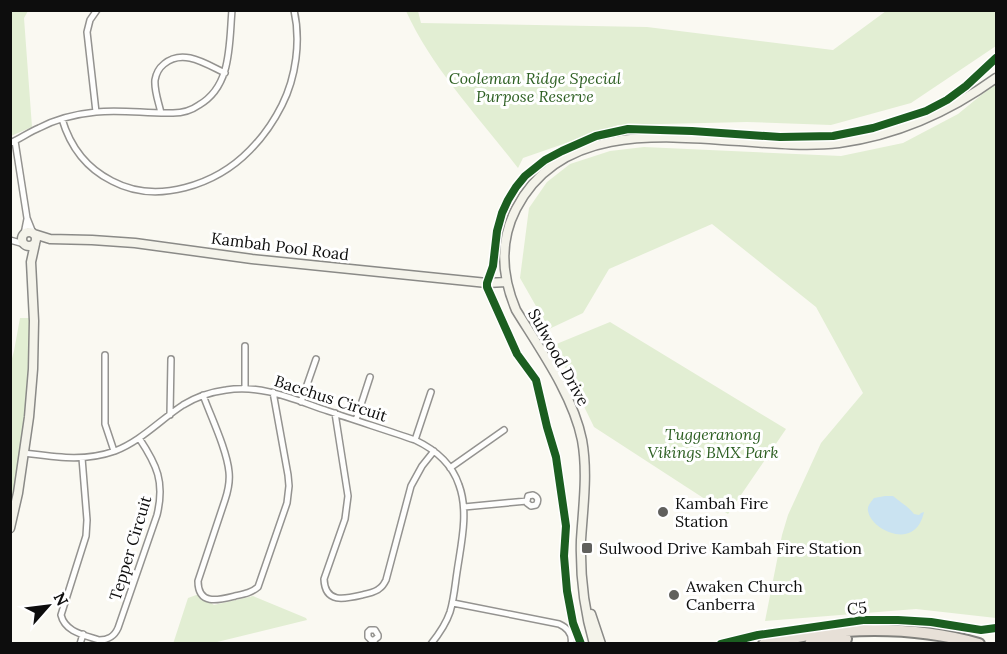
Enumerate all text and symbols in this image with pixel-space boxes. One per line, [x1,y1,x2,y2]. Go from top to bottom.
park label: Cooleman Ridge Special Purpose Reserve [449,68,622,106]
street label: Kambah Pool Road [210,228,351,264]
street label: Sulwood Drive [524,305,594,409]
street label: Bacchus Circuit [272,370,391,426]
park label: Tuggeranong Vikings BMX Park [648,424,778,462]
street label: Tepper Circuit [105,492,156,603]
place label: Kambah Fire Station [675,493,769,531]
marker: Kambah Fire Station [656,505,670,519]
place label: Sulwood Drive Kambah Fire Station [599,538,862,558]
marker: Sulwood Drive Kambah Fire Station [580,541,594,555]
north arrow [18,576,78,636]
place label: Awaken Church Canberra [685,576,803,614]
marker: Awaken Church Canberra [667,588,681,602]
text: N [50,589,73,609]
street label: C5 [846,597,868,619]

